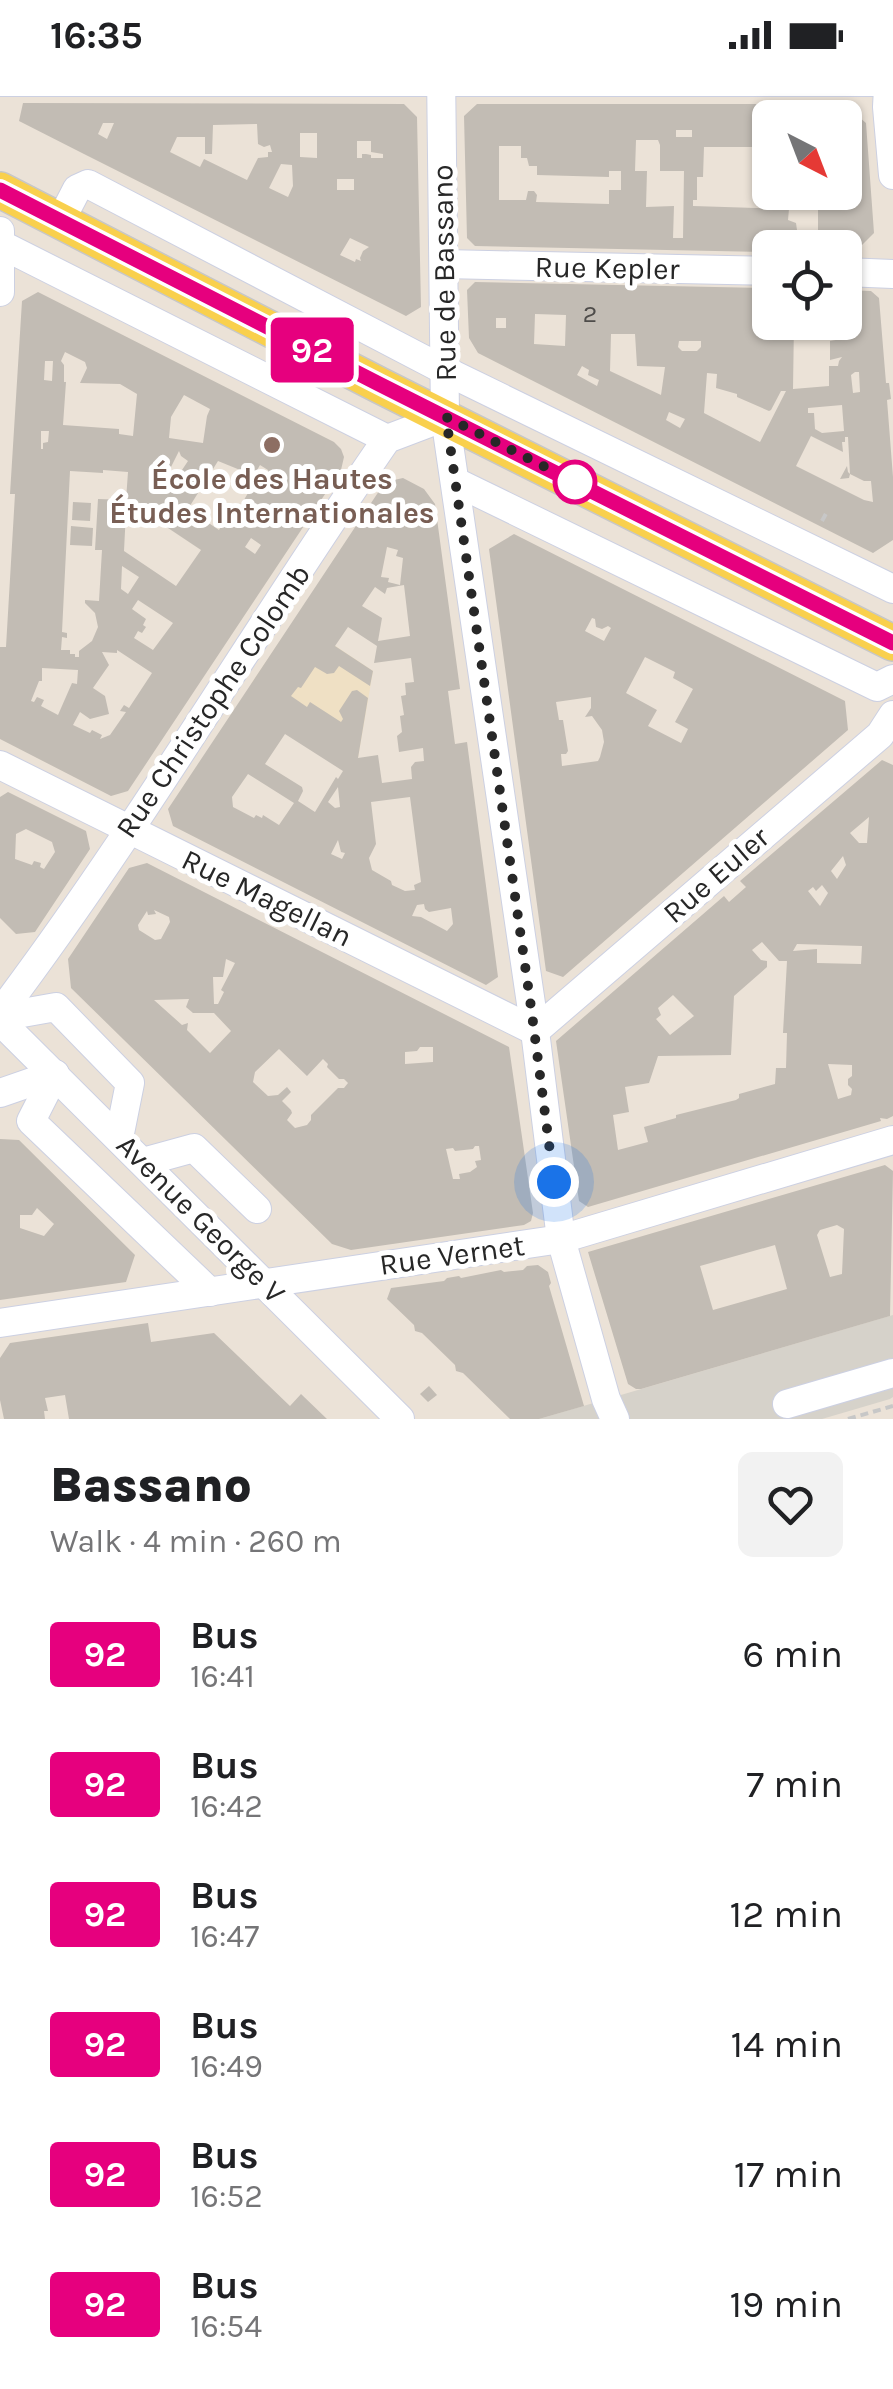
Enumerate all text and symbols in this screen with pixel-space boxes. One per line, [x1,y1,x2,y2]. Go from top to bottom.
text: 16:35 [50,13,143,58]
north arrow [752,100,862,210]
map controls [752,100,862,340]
street label: Rue de Bassano [424,164,464,382]
button: locate [752,230,862,340]
street label: Rue Kepler [534,249,680,287]
house number: 2 [583,299,597,328]
line badge: 92 [267,318,357,382]
text: 92 [291,330,333,371]
marker: École des Hautes Études Internationales [261,434,283,456]
place label: École des Hautes Études Internationales [109,459,435,531]
unlabelled marker [554,461,596,503]
street label: Rue Christophe Colomb [108,557,318,845]
street label: Rue Euler [656,819,777,931]
street label: Rue Magellan [176,841,358,955]
street label: Avenue George V [109,1127,293,1311]
your location [529,1157,579,1207]
street label: Rue Vernet [377,1227,527,1283]
button: heart [738,1452,843,1557]
text: Bassano [50,1457,252,1513]
text: Walk · 4 min · 260 m [50,1523,342,1560]
text: Bus [190,1613,259,1658]
text: 6 min [742,1632,843,1677]
text: 92 [84,1634,126,1675]
text: 16:41 [190,1658,255,1695]
text: Bus [190,1743,259,1788]
text: 7 min [746,1762,843,1807]
text: 92 [84,1764,126,1805]
text: 16:42 [190,1788,263,1825]
text: Bus [190,1873,259,1918]
text: 12 min [730,1892,843,1937]
text: 92 [84,1894,126,1935]
text: 16:47 [190,1918,259,1955]
text: Bus [190,2003,259,2048]
text: 14 min [730,2022,843,2067]
text: 92 [84,2024,126,2065]
text: 16:49 [190,2048,263,2085]
text: Bus [190,2133,259,2178]
text: 17 min [734,2152,843,2197]
text: 92 [84,2154,126,2195]
text: 16:52 [190,2178,263,2215]
text: Bus [190,2263,259,2308]
text: 19 min [730,2282,843,2327]
text: 92 [84,2284,126,2325]
text: 16:54 [190,2308,262,2345]

